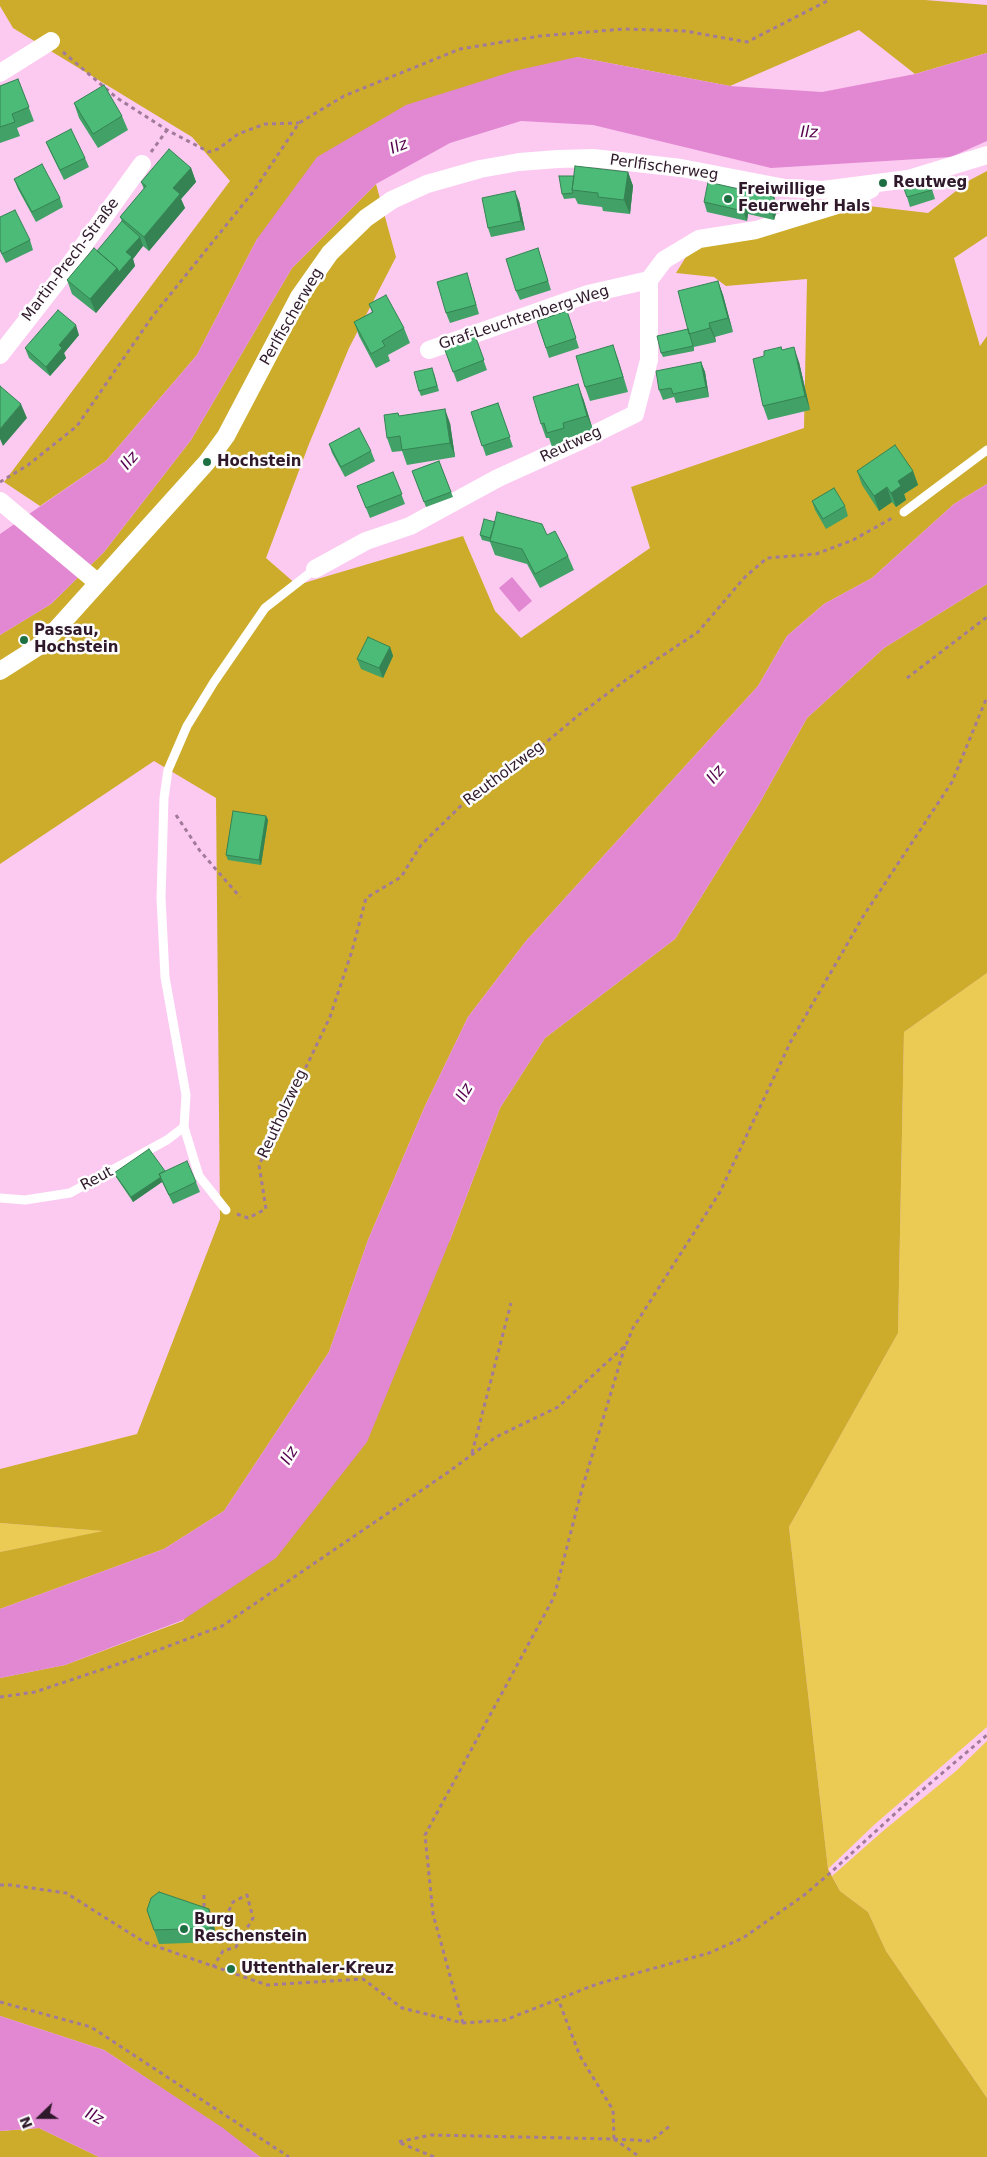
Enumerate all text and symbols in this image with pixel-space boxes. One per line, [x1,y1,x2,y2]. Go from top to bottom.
water label: Ilz [800,123,818,143]
water label: Ilz [387,135,411,159]
street label: Perlfischerweg [609,151,719,185]
place label: Reutweg [893,174,967,192]
marker: Reutweg [877,177,889,189]
place label: Freiwillige Feuerwehr Hals [738,181,870,216]
marker: Freiwillige Feuerwehr Hals [722,193,734,205]
street label: Martin-Prech-Straße [19,195,123,325]
street label: Perlfischerweg [257,265,327,369]
street label: Graf-Leuchtenberg-Weg [437,282,611,354]
street label: Reutweg [538,423,604,467]
water label: Ilz [117,448,143,474]
place label: Hochstein [217,453,302,471]
marker: Hochstein [201,456,213,468]
place label: Passau, Hochstein [34,622,119,657]
marker: Passau, Hochstein [18,634,30,646]
street label: Reutholzweg [460,738,548,810]
water label: Ilz [703,762,729,788]
street label: Reutholzweg [255,1067,311,1161]
water label: Ilz [452,1081,478,1105]
street label: Reut [78,1163,116,1195]
water label: Ilz [277,1444,303,1468]
place label: Burg Reschenstein [194,1911,307,1946]
marker: Burg Reschenstein [178,1923,190,1935]
place label: Uttenthaler-Kreuz [241,1960,394,1978]
marker: Uttenthaler-Kreuz [225,1963,237,1975]
north arrow [15,2092,65,2142]
water label: Ilz [82,2104,106,2130]
text: N [16,2114,36,2131]

